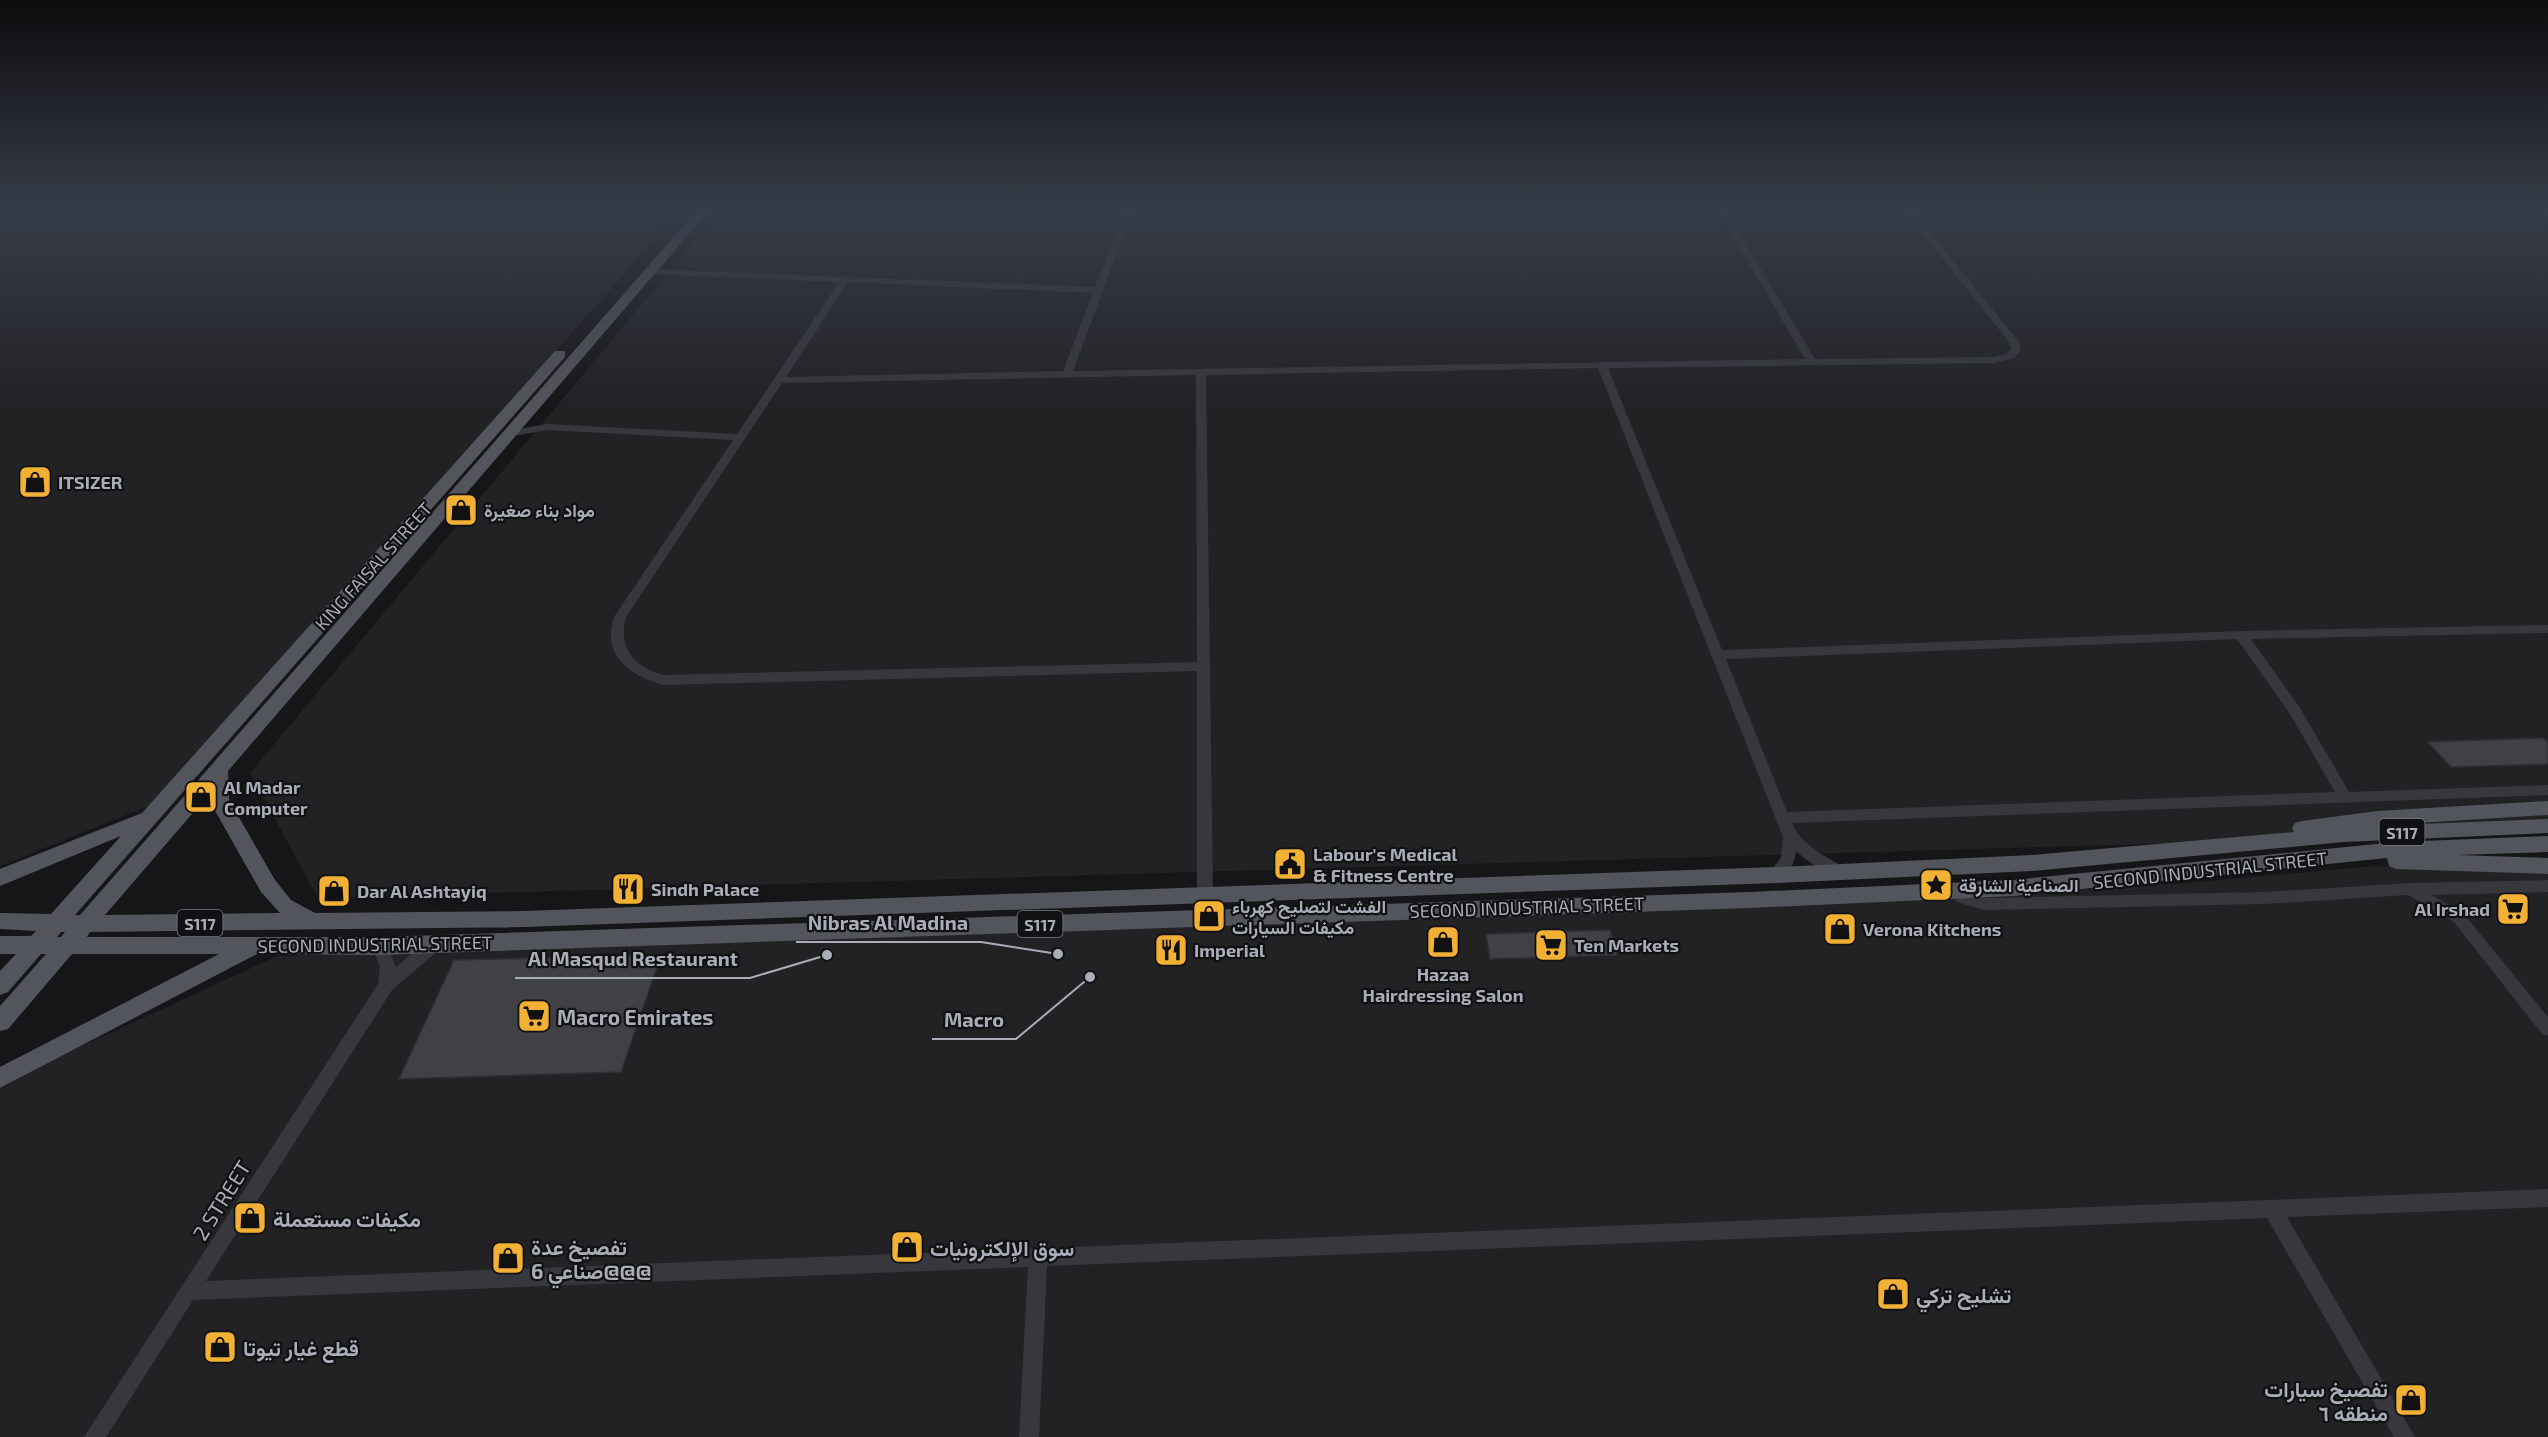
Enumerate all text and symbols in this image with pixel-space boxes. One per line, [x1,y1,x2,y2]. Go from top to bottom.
shop icon: ITSIZER [17,464,53,500]
place label: ITSIZER [58,471,123,493]
shop icon: مواد بناء صغيرة [443,492,479,528]
street label: KING FAISAL STREET [310,497,437,634]
place label: مواد بناء صغيرة [484,499,595,522]
place label: Al Madar Computer [224,776,308,819]
shop icon: Al Madar Computer [183,779,219,815]
road number: S117 [2380,819,2424,845]
place label: Labour's Medical & Fitness Centre [1313,843,1458,886]
public building icon: Labour's Medical & Fitness Centre [1272,846,1308,882]
street label: SECOND INDUSTRIAL STREET [2092,847,2328,893]
place icon: الصناعية الشارقة [1918,867,1954,903]
restaurant icon: Sindh Palace [610,871,646,907]
shop icon: Dar Al Ashtayiq [316,873,352,909]
place label: الصناعية الشارقة [1959,874,2079,897]
place label: Sindh Palace [651,878,759,900]
place label: Dar Al Ashtayiq [357,880,487,902]
supermarket icon: Al Irshad [2495,891,2531,927]
street label: SECOND INDUSTRIAL STREET [1409,892,1645,922]
place label: الفشت لتصلیح کھرباء مکیفات السیارات [1232,895,1386,939]
shop icon: الفشت لتصلیح کھرباء مکیفات السیارات [1191,898,1227,934]
place label: Al Irshad [2415,898,2490,920]
callout: Nibras Al Madina [796,904,981,942]
road number: S117 [178,910,222,936]
text: Nibras Al Madina [808,910,968,934]
road number: S117 [1018,911,1062,937]
shop icon: Verona Kitchens [1822,911,1858,947]
place label: Verona Kitchens [1863,918,2001,940]
shop icon: Hazaa Hairdressing Salon [1425,924,1461,960]
supermarket icon: Ten Markets [1533,927,1569,963]
street label: SECOND INDUSTRIAL STREET [257,931,493,957]
restaurant icon: Imperial [1153,932,1189,968]
place label: Ten Markets [1574,934,1679,956]
place label: Imperial [1194,939,1265,961]
callout: Al Masqud Restaurant [515,940,750,978]
text: Al Masqud Restaurant [528,946,738,970]
place label: Hazaa Hairdressing Salon [1362,963,1524,1006]
supermarket icon: Macro Emirates [516,998,552,1034]
callout: Macro [932,1001,1016,1039]
place label: Macro Emirates [557,1004,714,1029]
text: Macro [944,1007,1004,1031]
street label: 2 STREET [187,1156,255,1244]
shop icon: مكيفات مستعملة [232,1200,268,1236]
place label: مكيفات مستعملة [273,1206,421,1232]
shop icon: سوق الإلكترونيات [889,1229,925,1265]
place label: تفصيخ عدة صناعي 6@@@ [531,1234,651,1289]
place label: سوق الإلكترونيات [930,1235,1074,1263]
shop icon: تفصيخ عدة صناعي 6@@@ [490,1240,526,1276]
shop icon: تشليح تركي [1875,1276,1911,1312]
place label: تشليح تركي [1916,1282,2012,1313]
shop icon: قطع غيار تيوتا [202,1329,238,1365]
place label: قطع غيار تيوتا [243,1335,359,1363]
place label: تفصيخ سيارات منطقه ٦ [2264,1376,2388,1425]
shop icon: تفصيخ سيارات منطقه ٦ [2393,1382,2429,1418]

